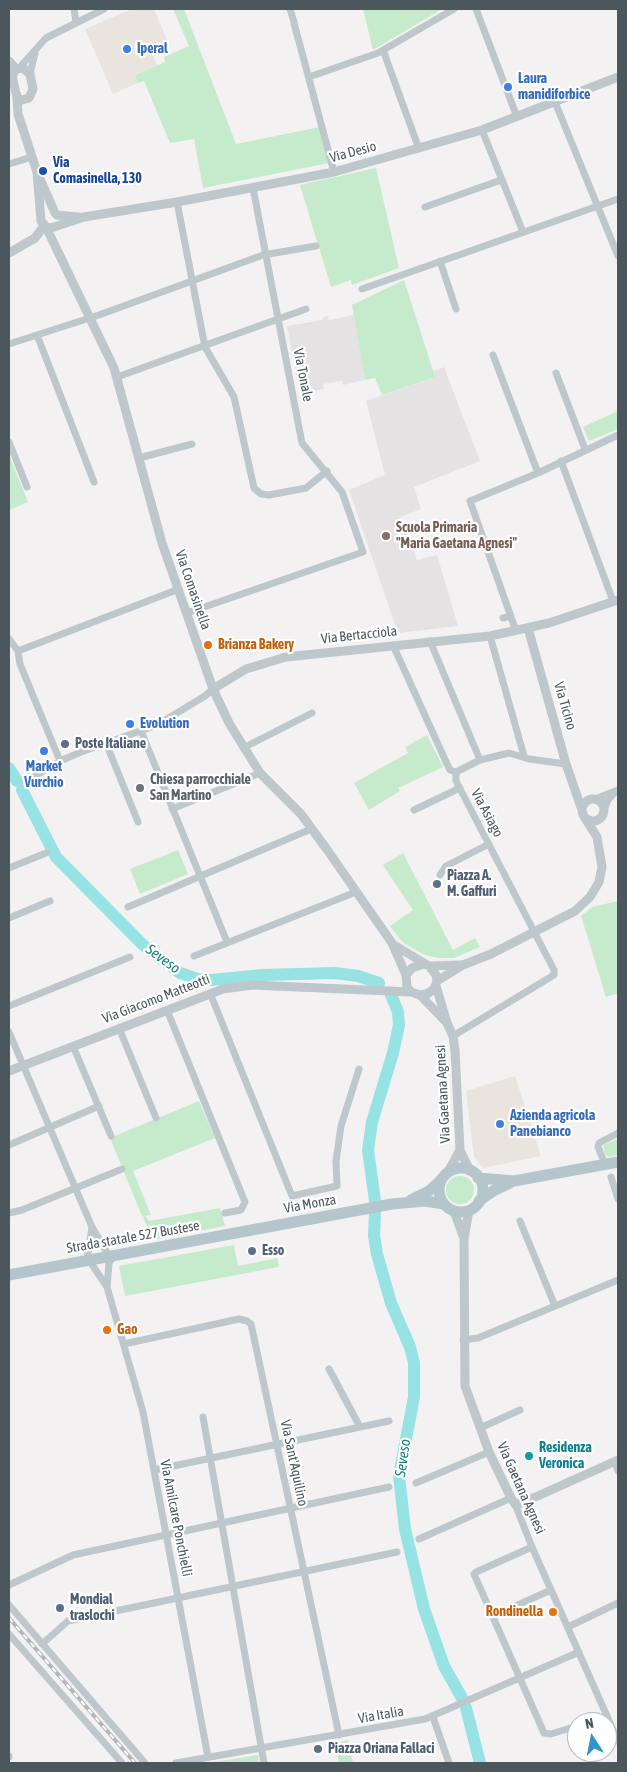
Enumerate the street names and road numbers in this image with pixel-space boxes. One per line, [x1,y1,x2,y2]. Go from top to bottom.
street label: Via Desio [328,138,378,166]
street label: Via Tonale [290,347,316,403]
street label: Via Comasinella [172,548,214,632]
street label: Via Bertacciola [320,623,398,647]
street label: Via Ticino [550,680,580,732]
street label: Via Asiago [467,786,507,840]
street label: Via Giacomo Matteotti [100,971,212,1027]
street label: Via Gaetana Agnesi [432,1044,454,1144]
street label: Via Monza [283,1191,337,1217]
street label: Strada statale 527 Bustese [65,1217,201,1257]
street label: Via Sant'Aquilino [277,1418,311,1508]
street label: Via Gaetana Agnesi [493,1439,549,1537]
street label: Via Amilcare Ponchielli [156,1458,196,1578]
street label: Via Italia [357,1703,405,1727]

